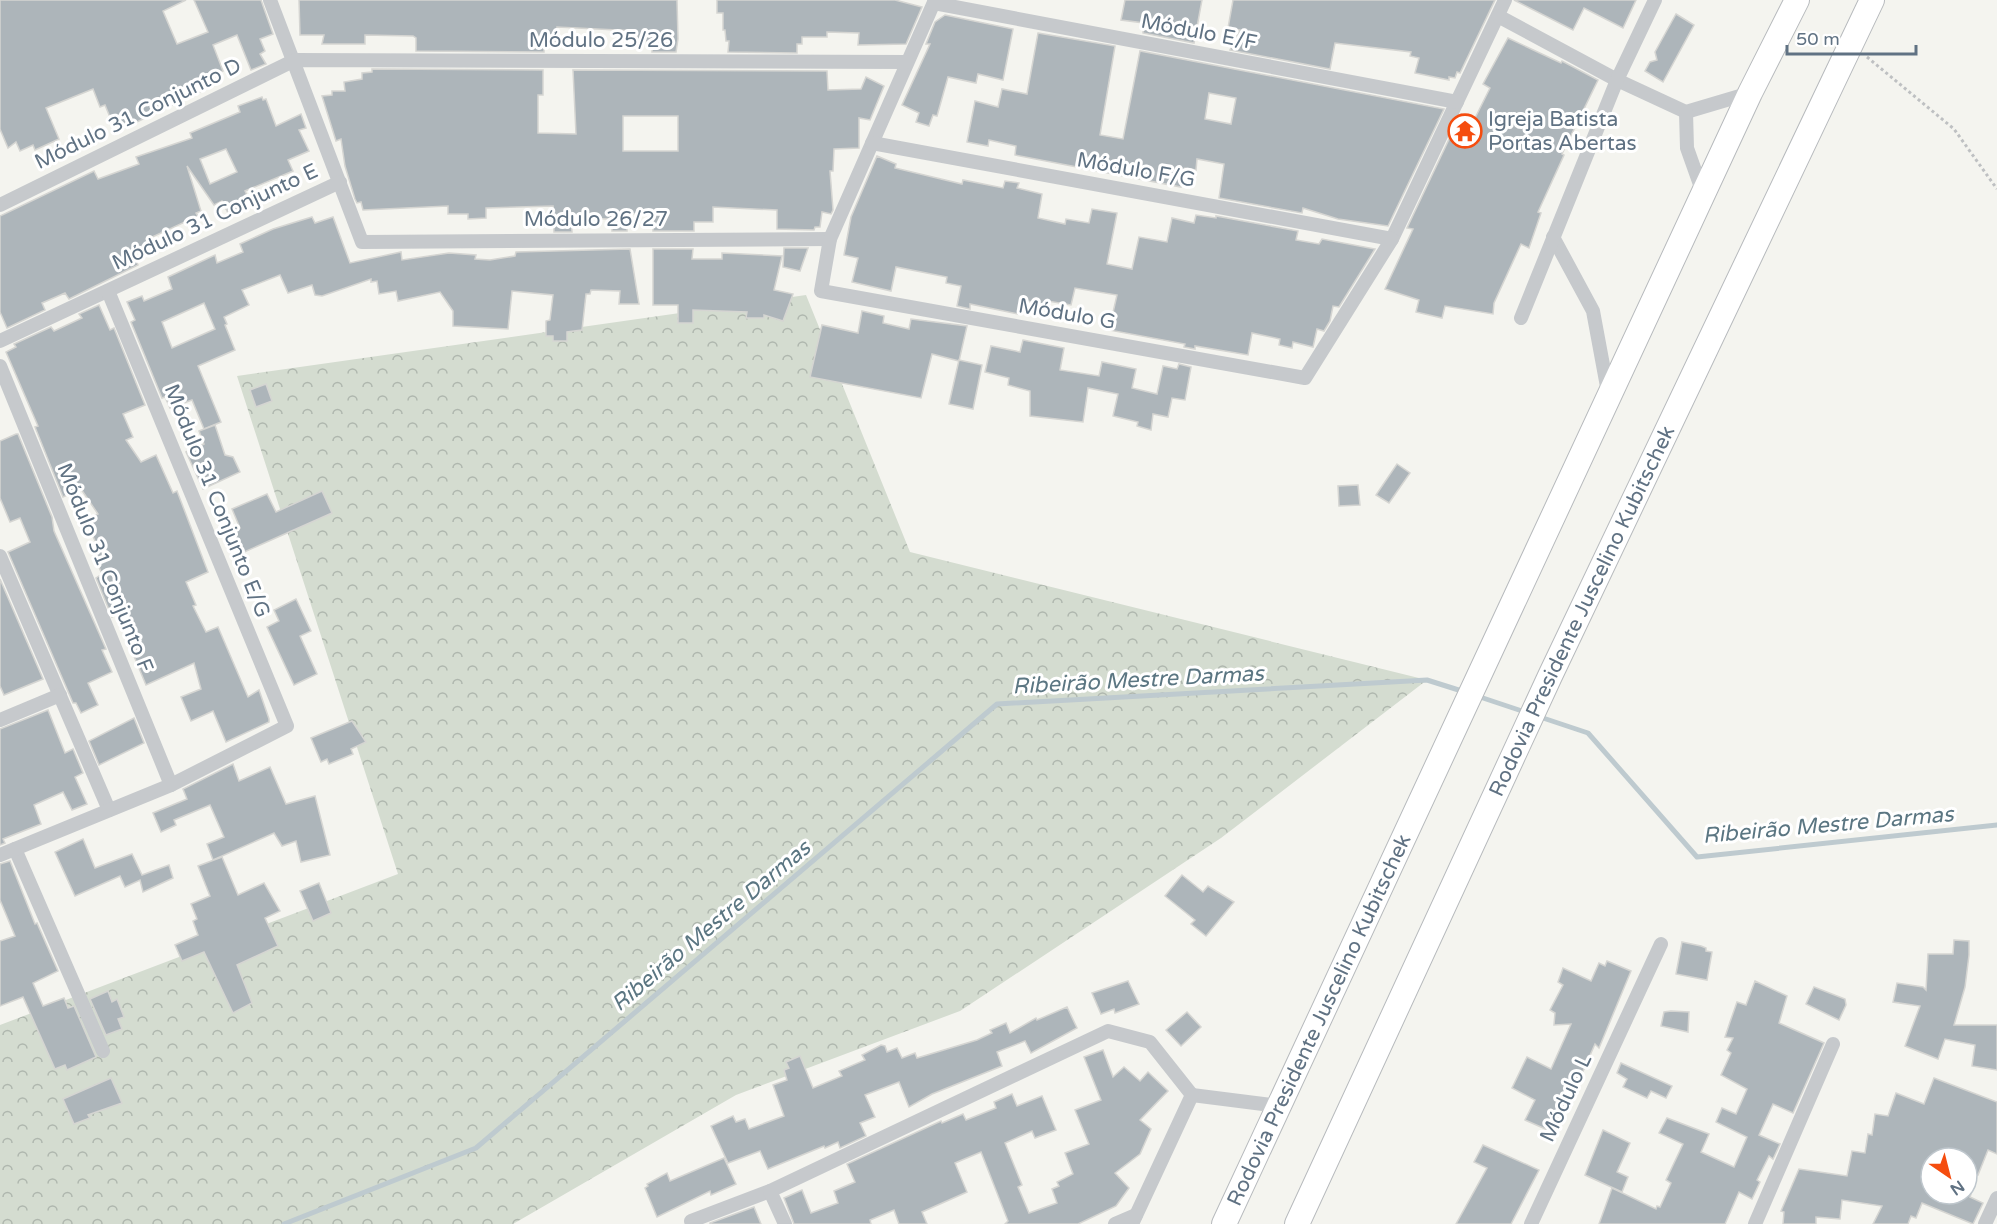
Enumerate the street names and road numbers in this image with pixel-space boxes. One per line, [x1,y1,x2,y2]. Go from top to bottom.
street label: Módulo E/F [1139,8,1259,56]
street label: Módulo 25/26 [529,28,673,53]
street label: Módulo 31 Conjunto D [31,53,245,175]
street label: Módulo F/G [1075,147,1197,193]
street label: Módulo 31 Conjunto E [108,158,322,276]
street label: Módulo 26/27 [524,207,668,232]
street label: Módulo G [1016,293,1118,335]
street label: Módulo 31 Conjunto E/G [159,381,275,621]
street label: Rodovia Presidente Juscelino Kubitschek [1484,421,1680,800]
street label: Módulo 31 Conjunto F [52,460,159,676]
street label: Rodovia Presidente Juscelino Kubitschek [1222,830,1416,1210]
street label: Módulo L [1535,1050,1597,1146]

